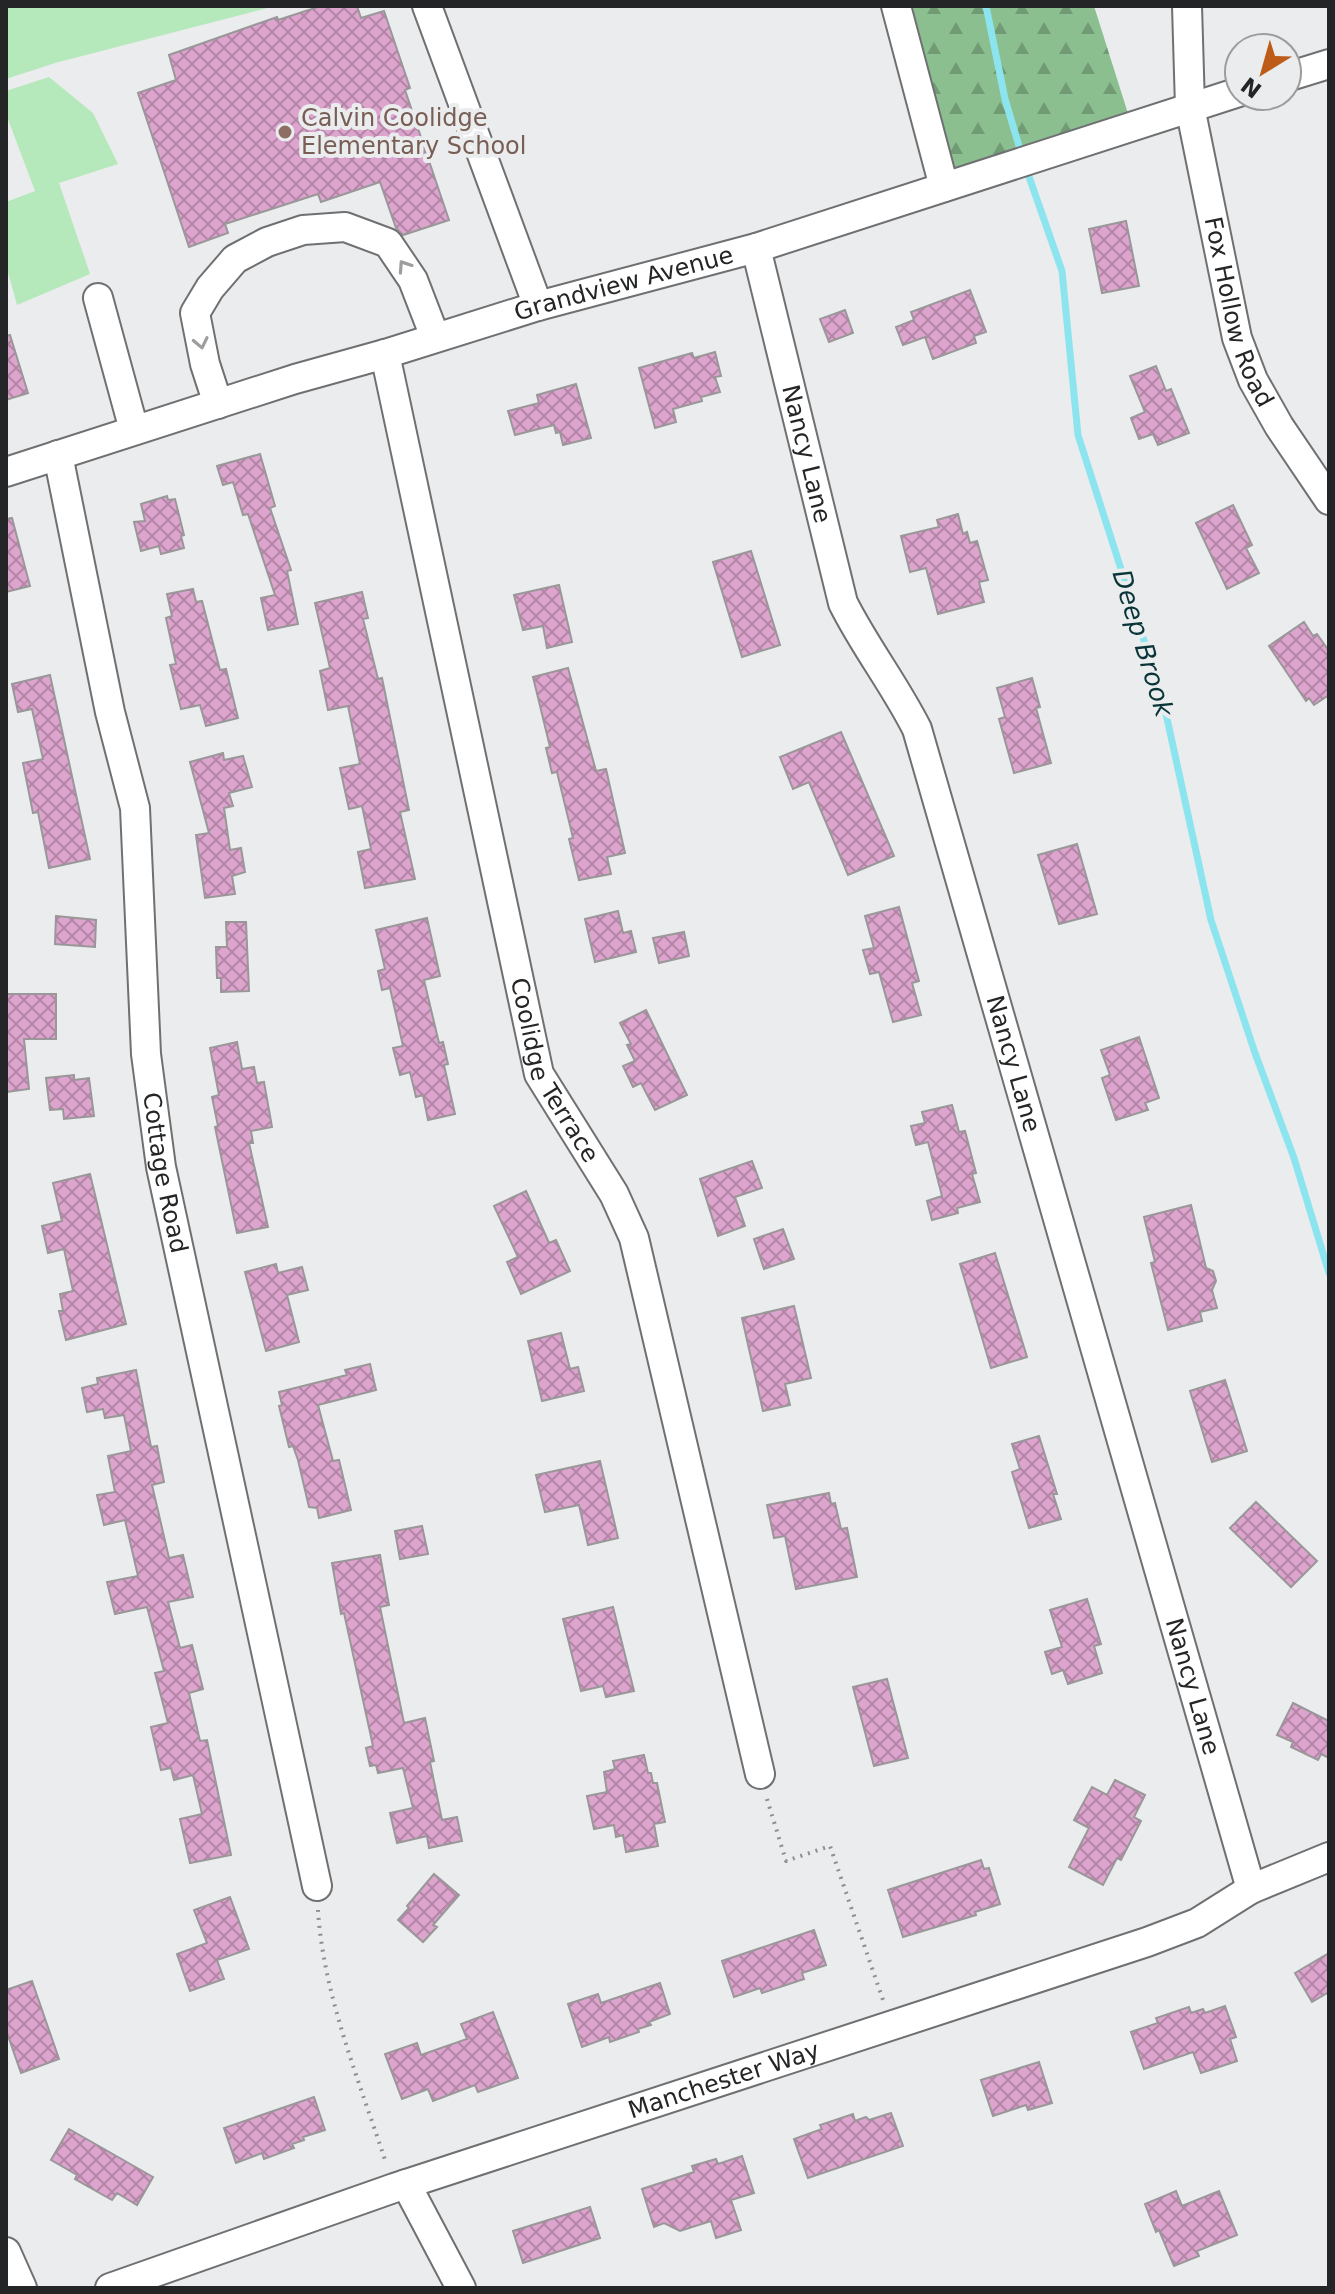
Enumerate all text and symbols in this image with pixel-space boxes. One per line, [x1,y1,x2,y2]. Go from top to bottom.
north arrow [1223,32,1303,112]
text: N [1236,72,1266,103]
place label: Calvin Coolidge Elementary School [301,104,526,160]
marker: Calvin Coolidge Elementary School [276,123,294,141]
street label: Fox Hollow Road [1199,214,1279,412]
street label: Grandview Avenue [511,241,736,327]
one-way arrow [399,261,414,275]
one-way arrow [192,335,209,349]
street label: Nancy Lane [776,382,837,526]
water label: Deep Brook [1106,566,1180,721]
street label: Coolidge Terrace [505,975,605,1168]
street label: Nancy Lane [980,992,1046,1135]
street label: Cottage Road [137,1091,193,1256]
street label: Nancy Lane [1160,1615,1226,1758]
street label: Manchester Way [625,2036,823,2125]

